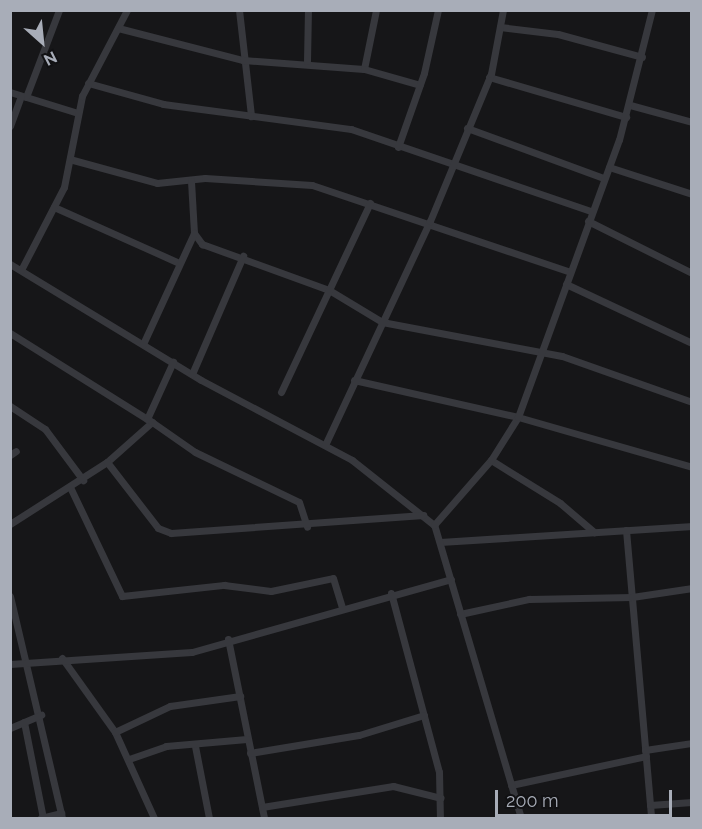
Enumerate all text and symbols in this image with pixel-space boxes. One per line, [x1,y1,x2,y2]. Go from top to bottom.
north arrow [12,12,72,72]
text: N [41,47,60,70]
scale bar [498,778,675,816]
text: 200 m [506,790,559,811]

